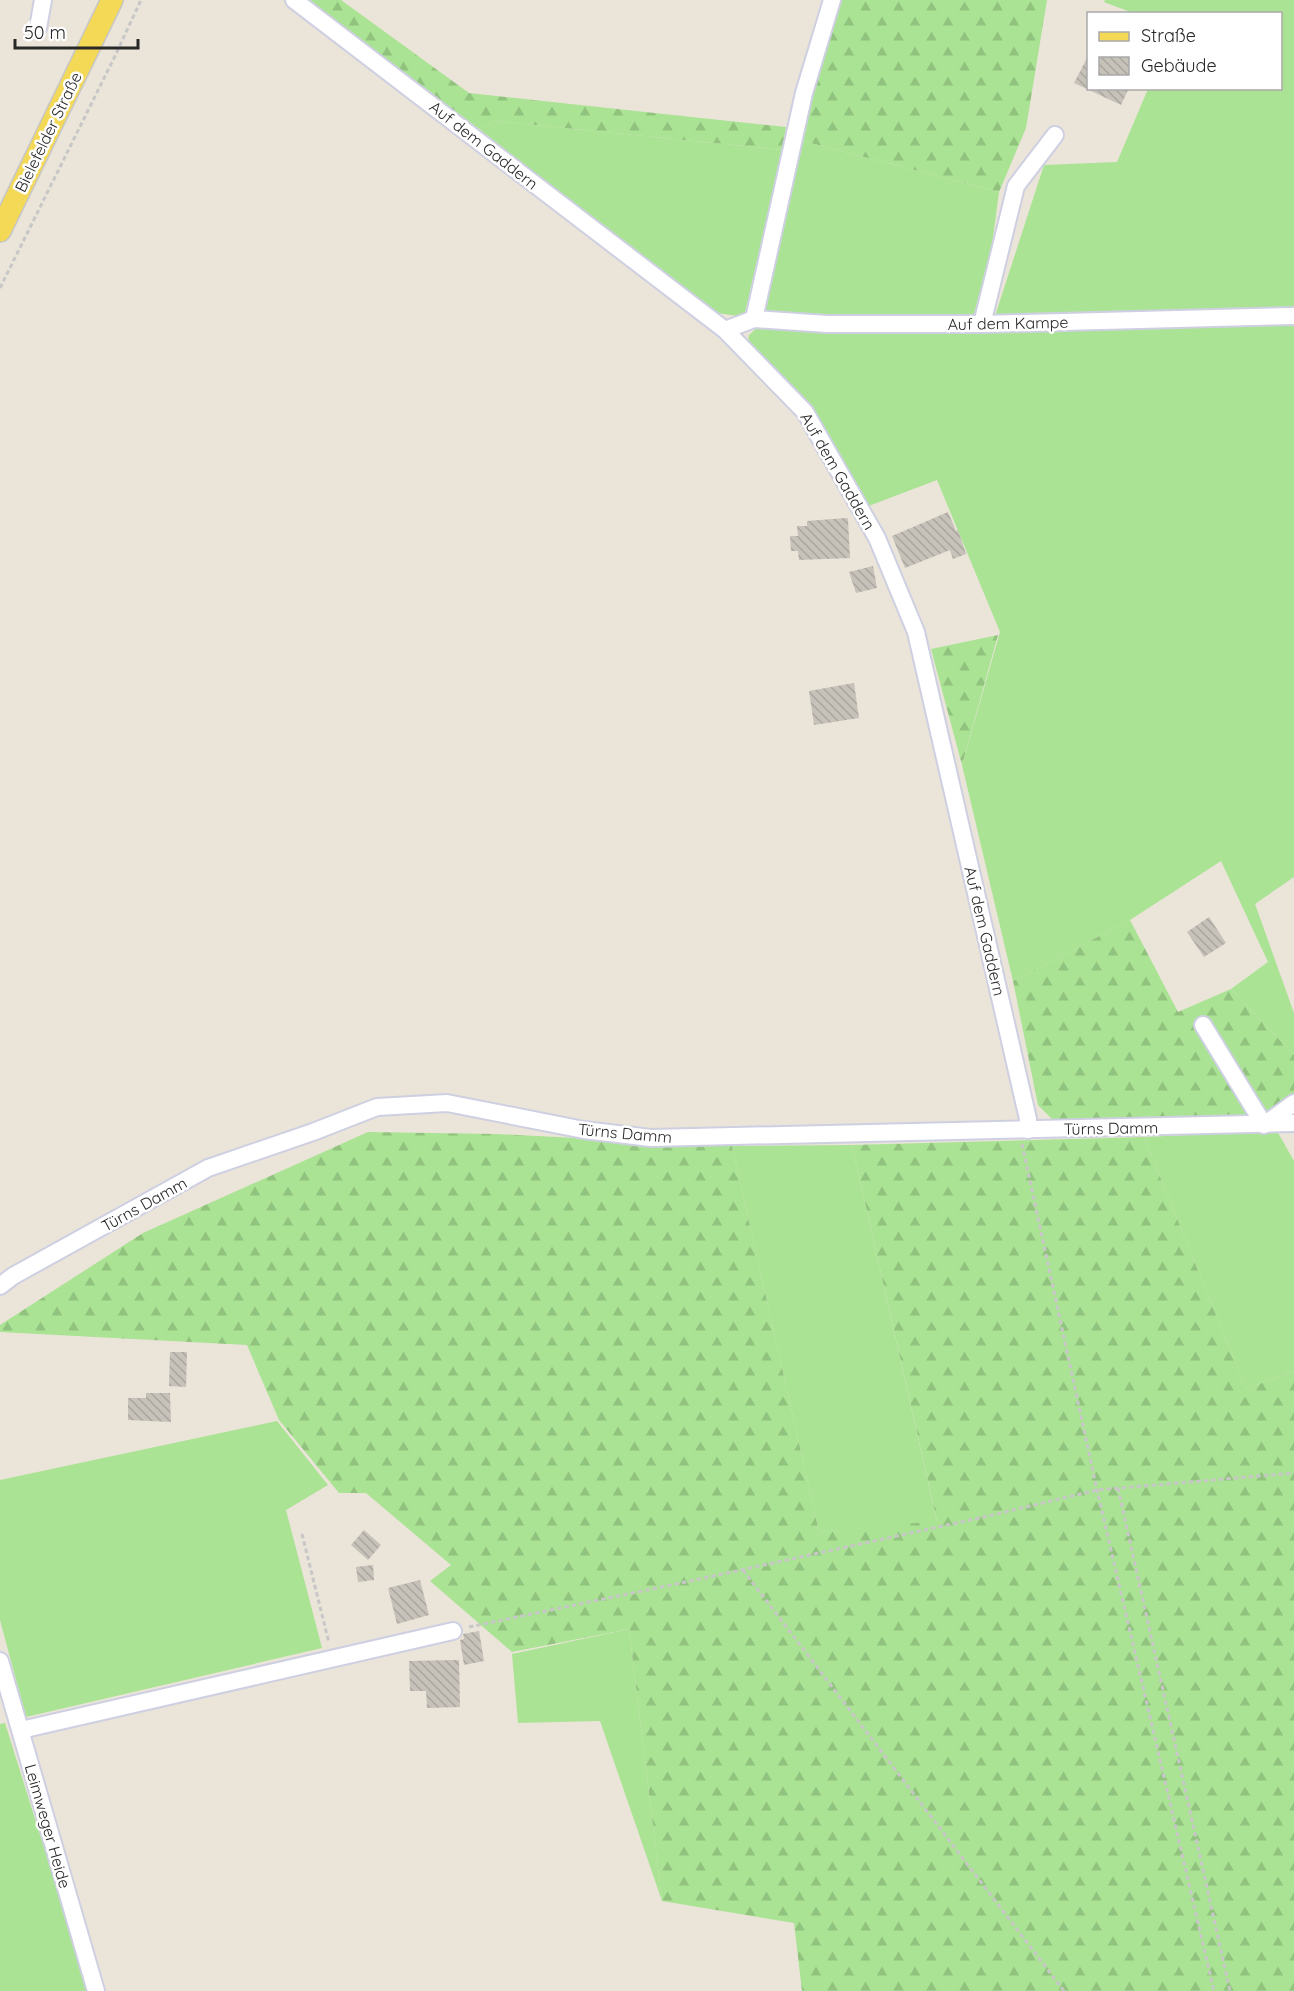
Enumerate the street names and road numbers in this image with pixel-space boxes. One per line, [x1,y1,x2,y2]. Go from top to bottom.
street label: Bielefelder Straße [10,69,86,195]
street label: Auf dem Gaddern [426,96,542,194]
street label: Auf dem Kampe [947,312,1069,334]
street label: Auf dem Gaddern [796,409,880,533]
street label: Auf dem Gaddern [960,864,1010,998]
street label: Türns Damm [1064,1117,1158,1139]
street label: Türns Damm [577,1119,673,1147]
street label: Türns Damm [98,1172,190,1236]
street label: Leimweger Heide [21,1761,75,1891]

